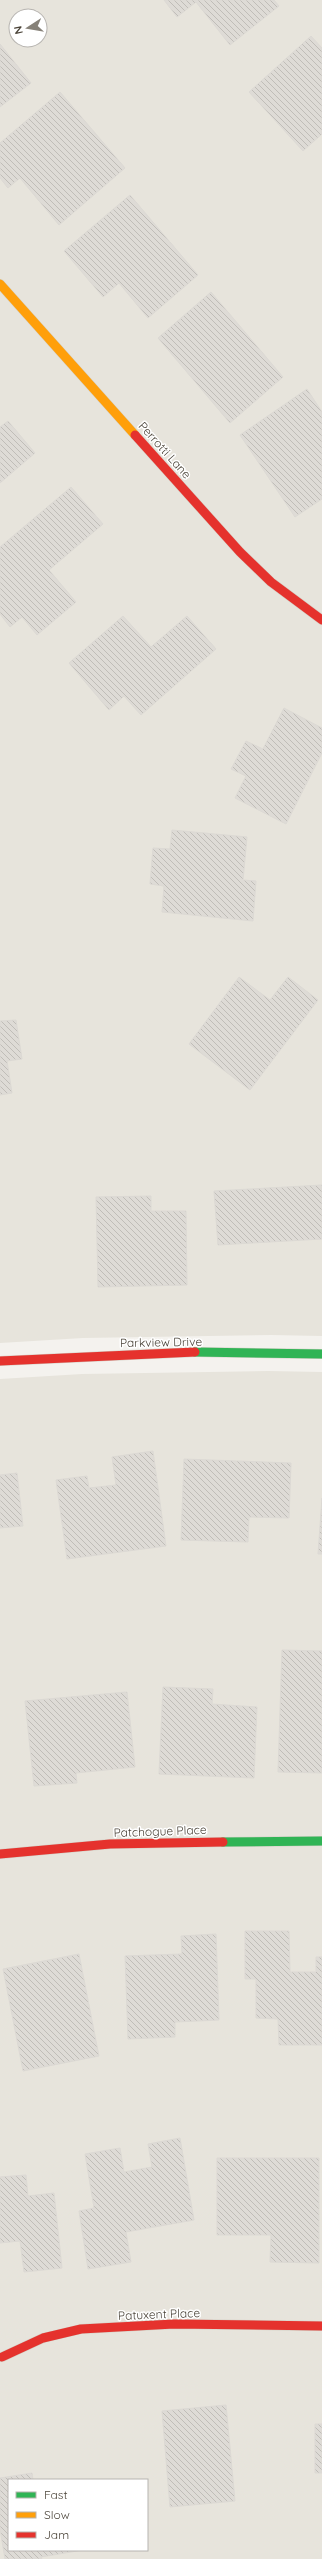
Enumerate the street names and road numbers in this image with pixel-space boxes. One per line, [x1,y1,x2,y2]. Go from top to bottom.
street label: Perrotti Lane [136,418,195,482]
street label: Parkview Drive [120,1334,202,1350]
street label: Patchogue Place [113,1822,207,1840]
street label: Patuxent Place [118,2305,201,2323]

